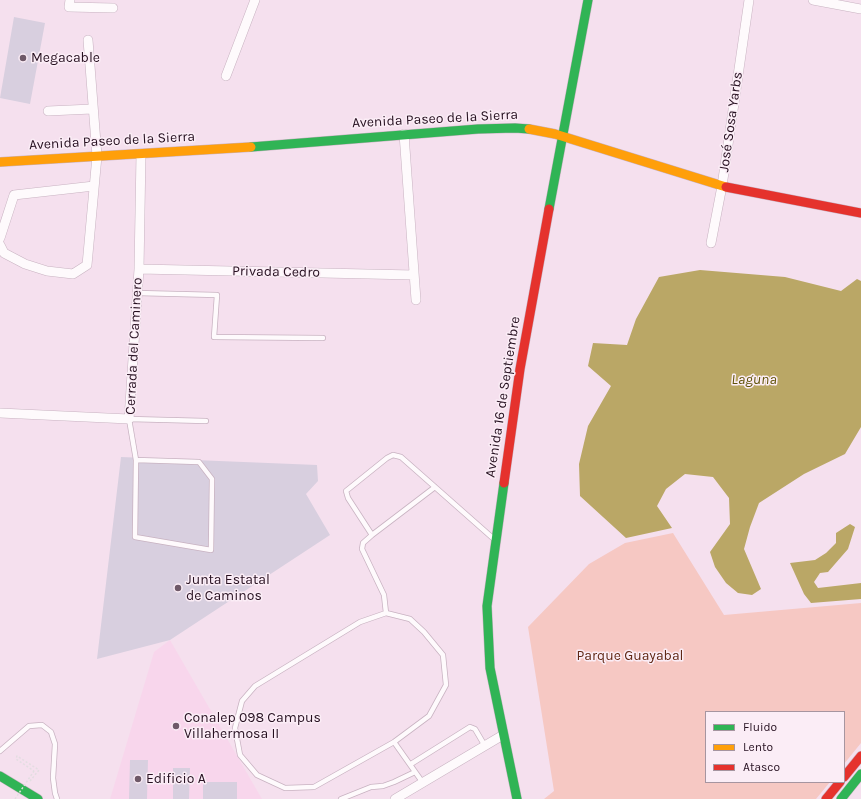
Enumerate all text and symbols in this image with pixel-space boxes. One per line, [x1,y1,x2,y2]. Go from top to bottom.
place label: Megacable [31,50,100,66]
marker: Megacable [18,53,28,63]
street label: José Sosa Yarbs [716,71,746,173]
street label: Avenida Paseo de la Sierra [352,106,518,132]
street label: Avenida Paseo de la Sierra [29,128,195,154]
street label: Privada Cedro [232,263,320,281]
street label: Cerrada del Caminero [122,277,146,415]
street label: Avenida 16 de Septiembre [482,315,524,479]
water label: Laguna [731,371,777,389]
place label: Junta Estatal de Caminos [186,572,270,604]
marker: Junta Estatal de Caminos [173,583,183,593]
park label: Parque Guayabal [576,648,684,664]
place label: Conalep 098 Campus Villahermosa II [184,710,321,742]
legend [705,711,845,783]
text: Fluido [743,720,777,734]
marker: Conalep 098 Campus Villahermosa II [171,721,181,731]
text: Lento [743,740,773,754]
text: Atasco [743,760,780,774]
place label: Edificio A [146,771,206,787]
marker: Edificio A [133,774,143,784]

